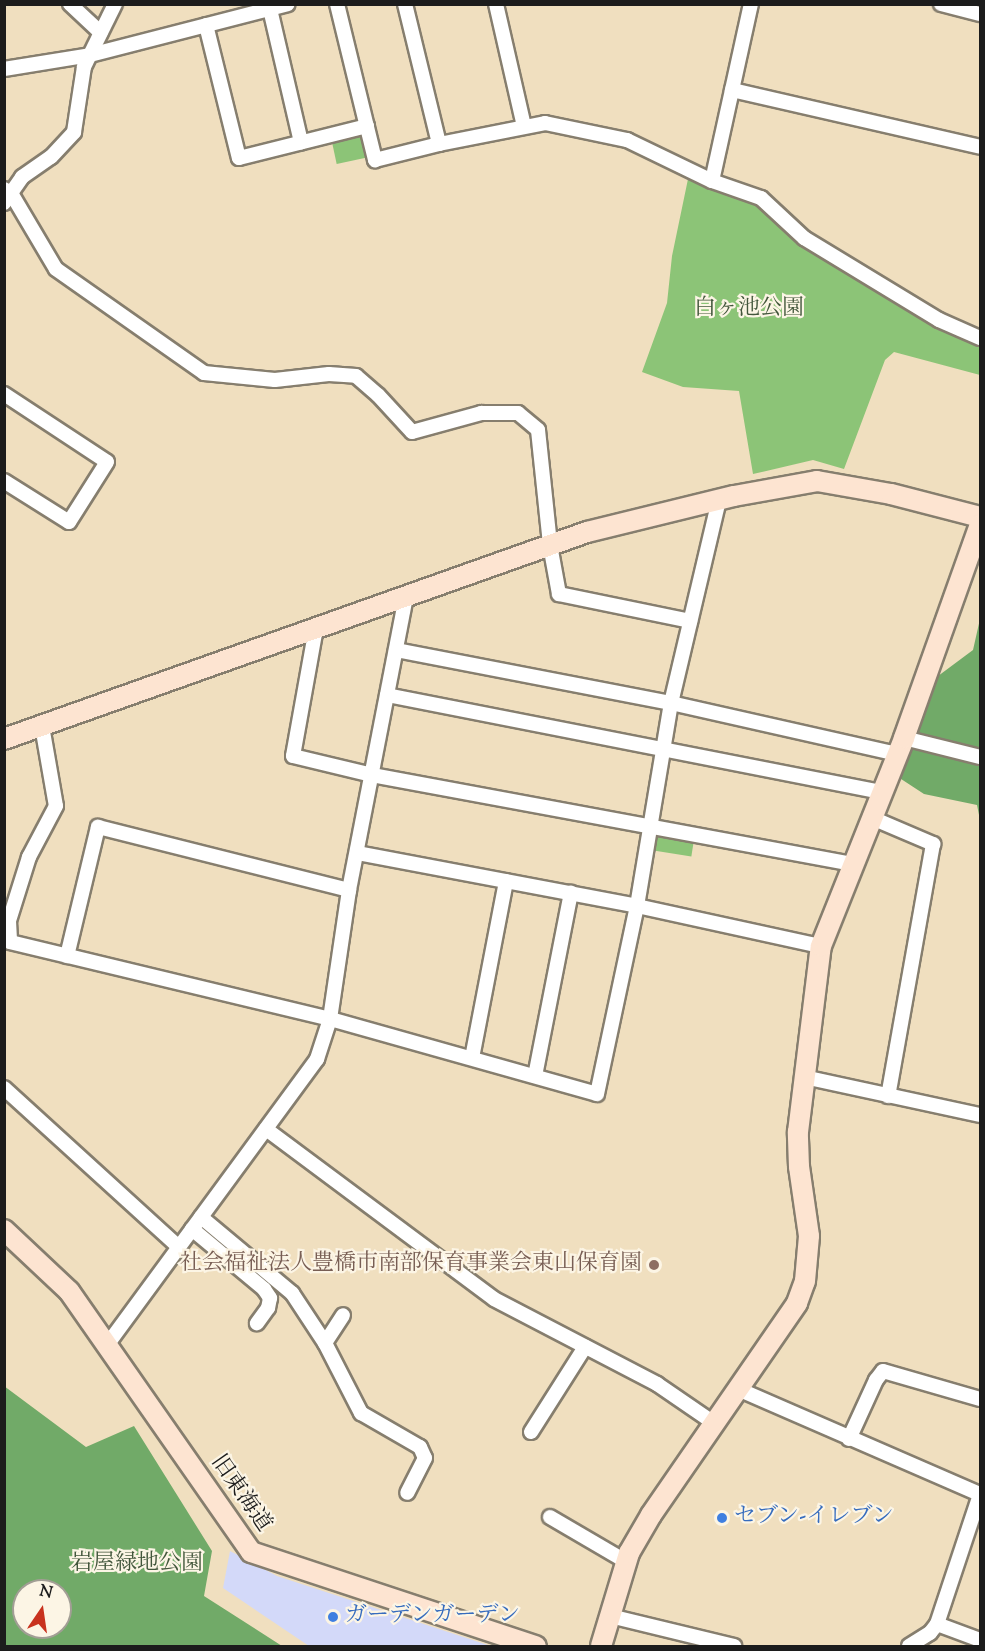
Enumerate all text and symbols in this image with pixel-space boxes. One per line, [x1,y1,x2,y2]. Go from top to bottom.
park label: 白ヶ池公園 [694,297,804,323]
place label: 社会福祉法人豊橋市南部保育事業会東山保育園 [180,1252,642,1278]
marker: 社会福祉法人豊橋市南部保育事業会東山保育園 [647,1258,661,1272]
street label: 旧東海道 [204,1450,276,1538]
place label: セブン-イレブン [734,1505,895,1531]
marker: セブン-イレブン [715,1511,729,1525]
park label: 岩屋緑地公園 [71,1552,203,1578]
north arrow [12,1579,72,1639]
text: N [37,1580,55,1606]
place label: ガーデンガーデン [345,1604,521,1630]
marker: ガーデンガーデン [326,1610,340,1624]

